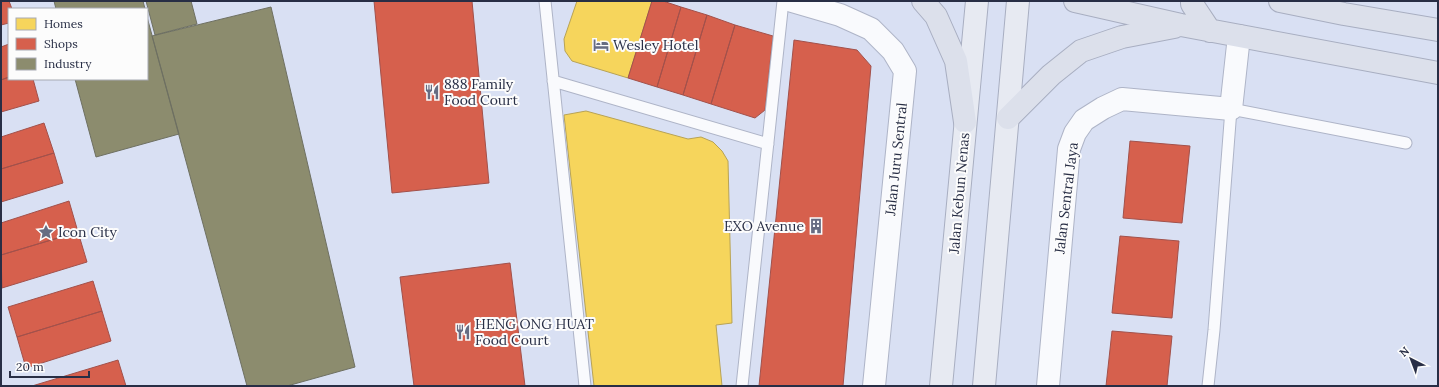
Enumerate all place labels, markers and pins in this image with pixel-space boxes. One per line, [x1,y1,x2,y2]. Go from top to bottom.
hotel icon: Wesley Hotel [592,36,610,54]
place label: Wesley Hotel [613,36,699,54]
place label: 888 Family Food Court [444,75,518,109]
restaurant icon: 888 Family Food Court [423,83,441,101]
place label: EXO Avenue [724,217,804,235]
building icon: EXO Avenue [807,217,825,235]
place icon: Icon City [37,223,55,241]
place label: Icon City [58,223,118,241]
place label: HENG ONG HUAT Food Court [475,315,594,349]
restaurant icon: HENG ONG HUAT Food Court [454,323,472,341]

